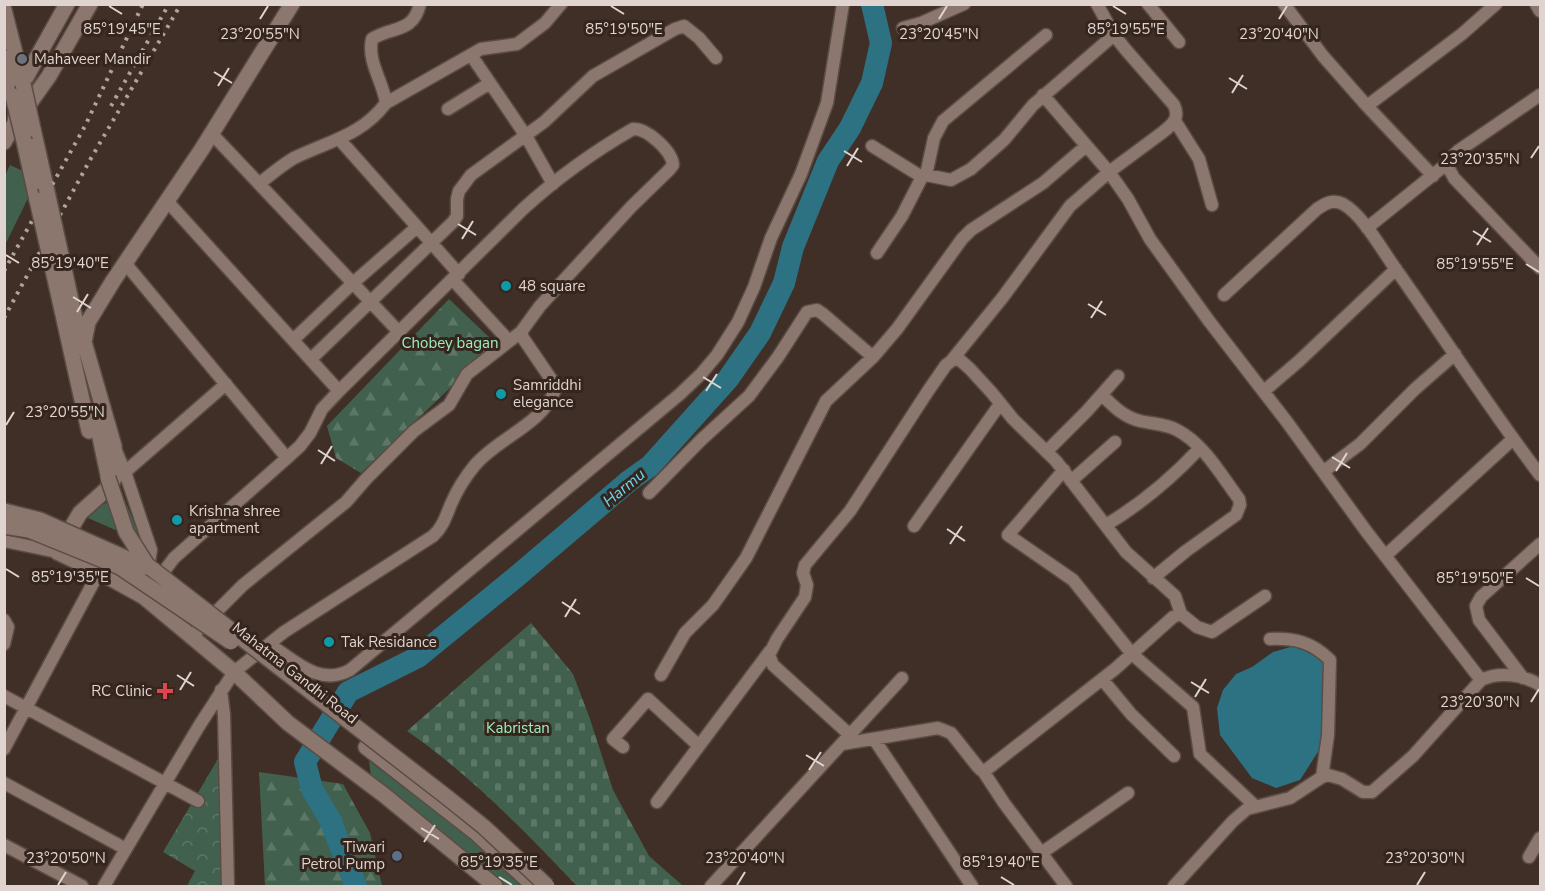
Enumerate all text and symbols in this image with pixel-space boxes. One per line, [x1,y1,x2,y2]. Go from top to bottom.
text: 85°19'45"E [83,19,161,39]
text: 85°19'50"E [585,19,663,39]
text: 85°19'55"E [1087,19,1165,39]
text: 23°20'55"N [220,24,300,44]
text: 23°20'45"N [899,24,979,44]
text: 23°20'40"N [1239,24,1319,44]
place label: Mahaveer Mandir [34,49,151,69]
marker: Mahaveer Mandir [15,52,29,66]
text: 23°20'35"N [1440,149,1520,169]
text: 85°19'40"E [31,253,109,273]
text: 85°19'55"E [1436,254,1514,274]
place label: 48 square [518,276,585,296]
marker: 48 square [499,279,513,293]
park label: Chobey bagan [401,333,499,353]
place label: Samriddhi elegance [513,375,581,412]
marker: Samriddhi elegance [494,387,508,401]
text: 23°20'55"N [25,402,105,422]
water label: Harmu [598,464,650,512]
place label: Krishna shree apartment [189,501,280,538]
marker: Krishna shree apartment [170,513,184,527]
text: 85°19'35"E [31,567,109,587]
text: 85°19'50"E [1436,568,1514,588]
street label: Mahatma Gandhi Road [228,618,362,728]
place label: Tak Residance [341,632,437,652]
marker: Tak Residance [322,635,336,649]
place label: RC Clinic [91,681,152,701]
marker: RC Clinic [156,682,174,700]
text: 23°20'30"N [1440,692,1520,712]
park label: Kabristan [486,718,550,738]
place label: Tiwari Petrol Pump [301,837,385,874]
text: 23°20'50"N [26,848,106,868]
text: 23°20'40"N [705,848,785,868]
text: 23°20'30"N [1385,848,1465,868]
marker: Tiwari Petrol Pump [390,849,404,863]
text: 85°19'35"E [460,852,538,872]
text: 85°19'40"E [962,852,1040,872]

